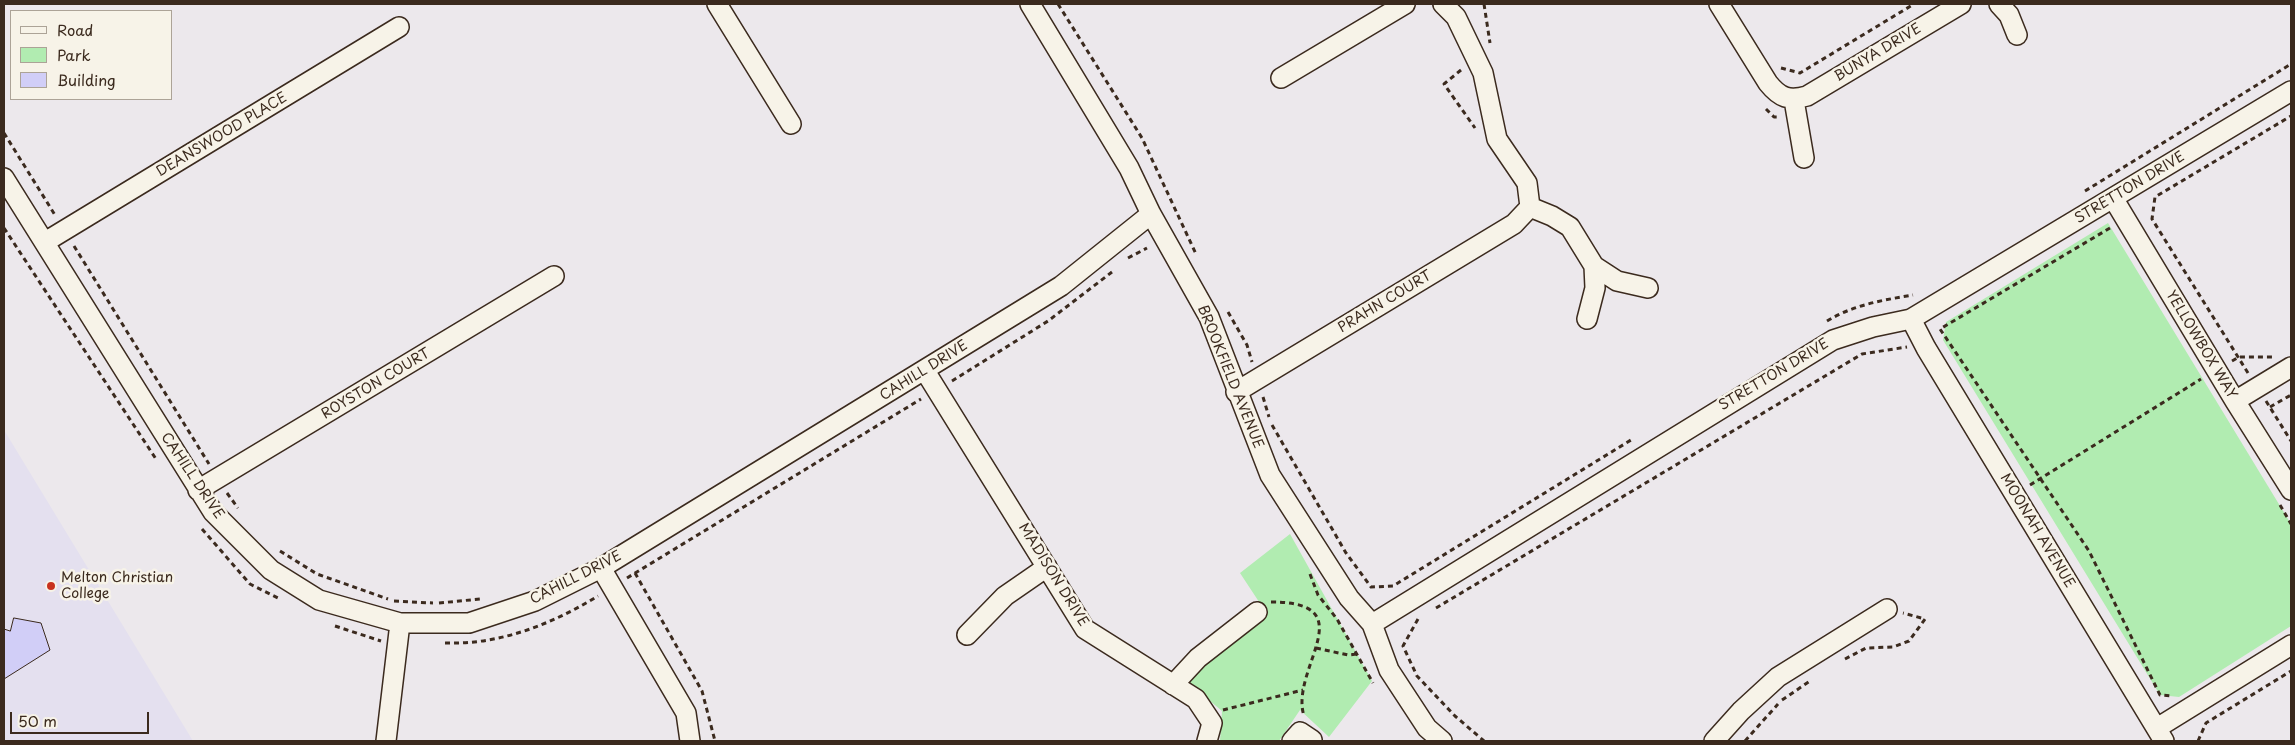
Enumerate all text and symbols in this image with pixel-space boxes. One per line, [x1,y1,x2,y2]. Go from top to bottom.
legend [10,10,172,100]
text: Road [57,18,93,41]
street label: BUNYA DRIVE [1832,21,1924,85]
text: Park [57,43,91,66]
text: Building [57,68,116,91]
street label: DEANSWOOD PLACE [154,89,290,181]
street label: STRETTON DRIVE [2072,149,2188,227]
street label: PRAHN COURT [1335,267,1435,337]
street label: YELLOWBOX WAY [2162,288,2240,402]
street label: BROOKFIELD AVENUE [1194,303,1266,451]
street label: STRETTON DRIVE [1716,336,1832,414]
street label: CAHILL DRIVE [877,337,971,405]
street label: ROYSTON COURT [319,345,433,423]
street label: CAHILL DRIVE [157,430,227,522]
street label: MOONAH AVENUE [1996,471,2078,591]
street label: MADISON DRIVE [1014,520,1092,630]
street label: CAHILL DRIVE [527,548,625,608]
place label: Melton Christian College [61,570,173,602]
marker: Melton Christian College [45,580,57,592]
scale bar [12,702,151,734]
text: 50 m [18,709,57,732]

